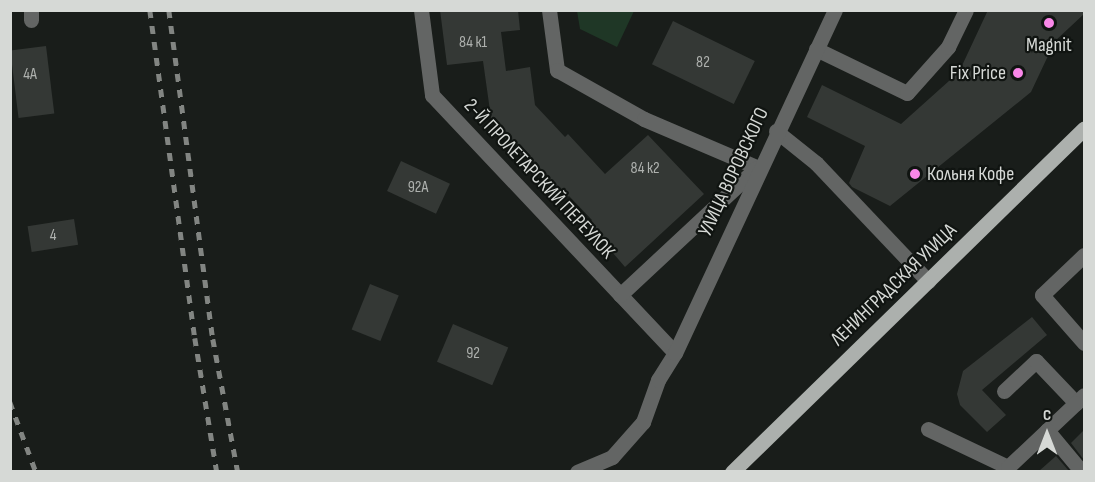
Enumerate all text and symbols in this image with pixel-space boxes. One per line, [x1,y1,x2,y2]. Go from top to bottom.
marker: Magnit [1042,16,1056,30]
house number: 84 к1 [459,33,487,53]
place label: Magnit [1026,33,1072,57]
house number: 82 [696,53,710,73]
place label: Fix Price [950,61,1006,85]
house number: 4А [23,65,37,85]
marker: Fix Price [1011,66,1025,80]
street label: 2-Й ПРОЛЕТАРСКИЙ ПЕРЕУЛОК [459,94,619,264]
street label: УЛИЦА ВОРОВСКОГО [694,104,774,240]
house number: 84 к2 [630,159,660,179]
place label: Кольня Кофе [927,162,1014,186]
marker: Кольня Кофе [908,167,922,181]
house number: 92А [408,178,428,198]
street label: ЛЕНИНГРАДСКАЯ УЛИЦА [826,219,962,351]
house number: 4 [50,226,56,246]
house number: 92 [466,344,480,364]
north arrow [1017,404,1077,464]
text: С [1043,406,1051,425]

